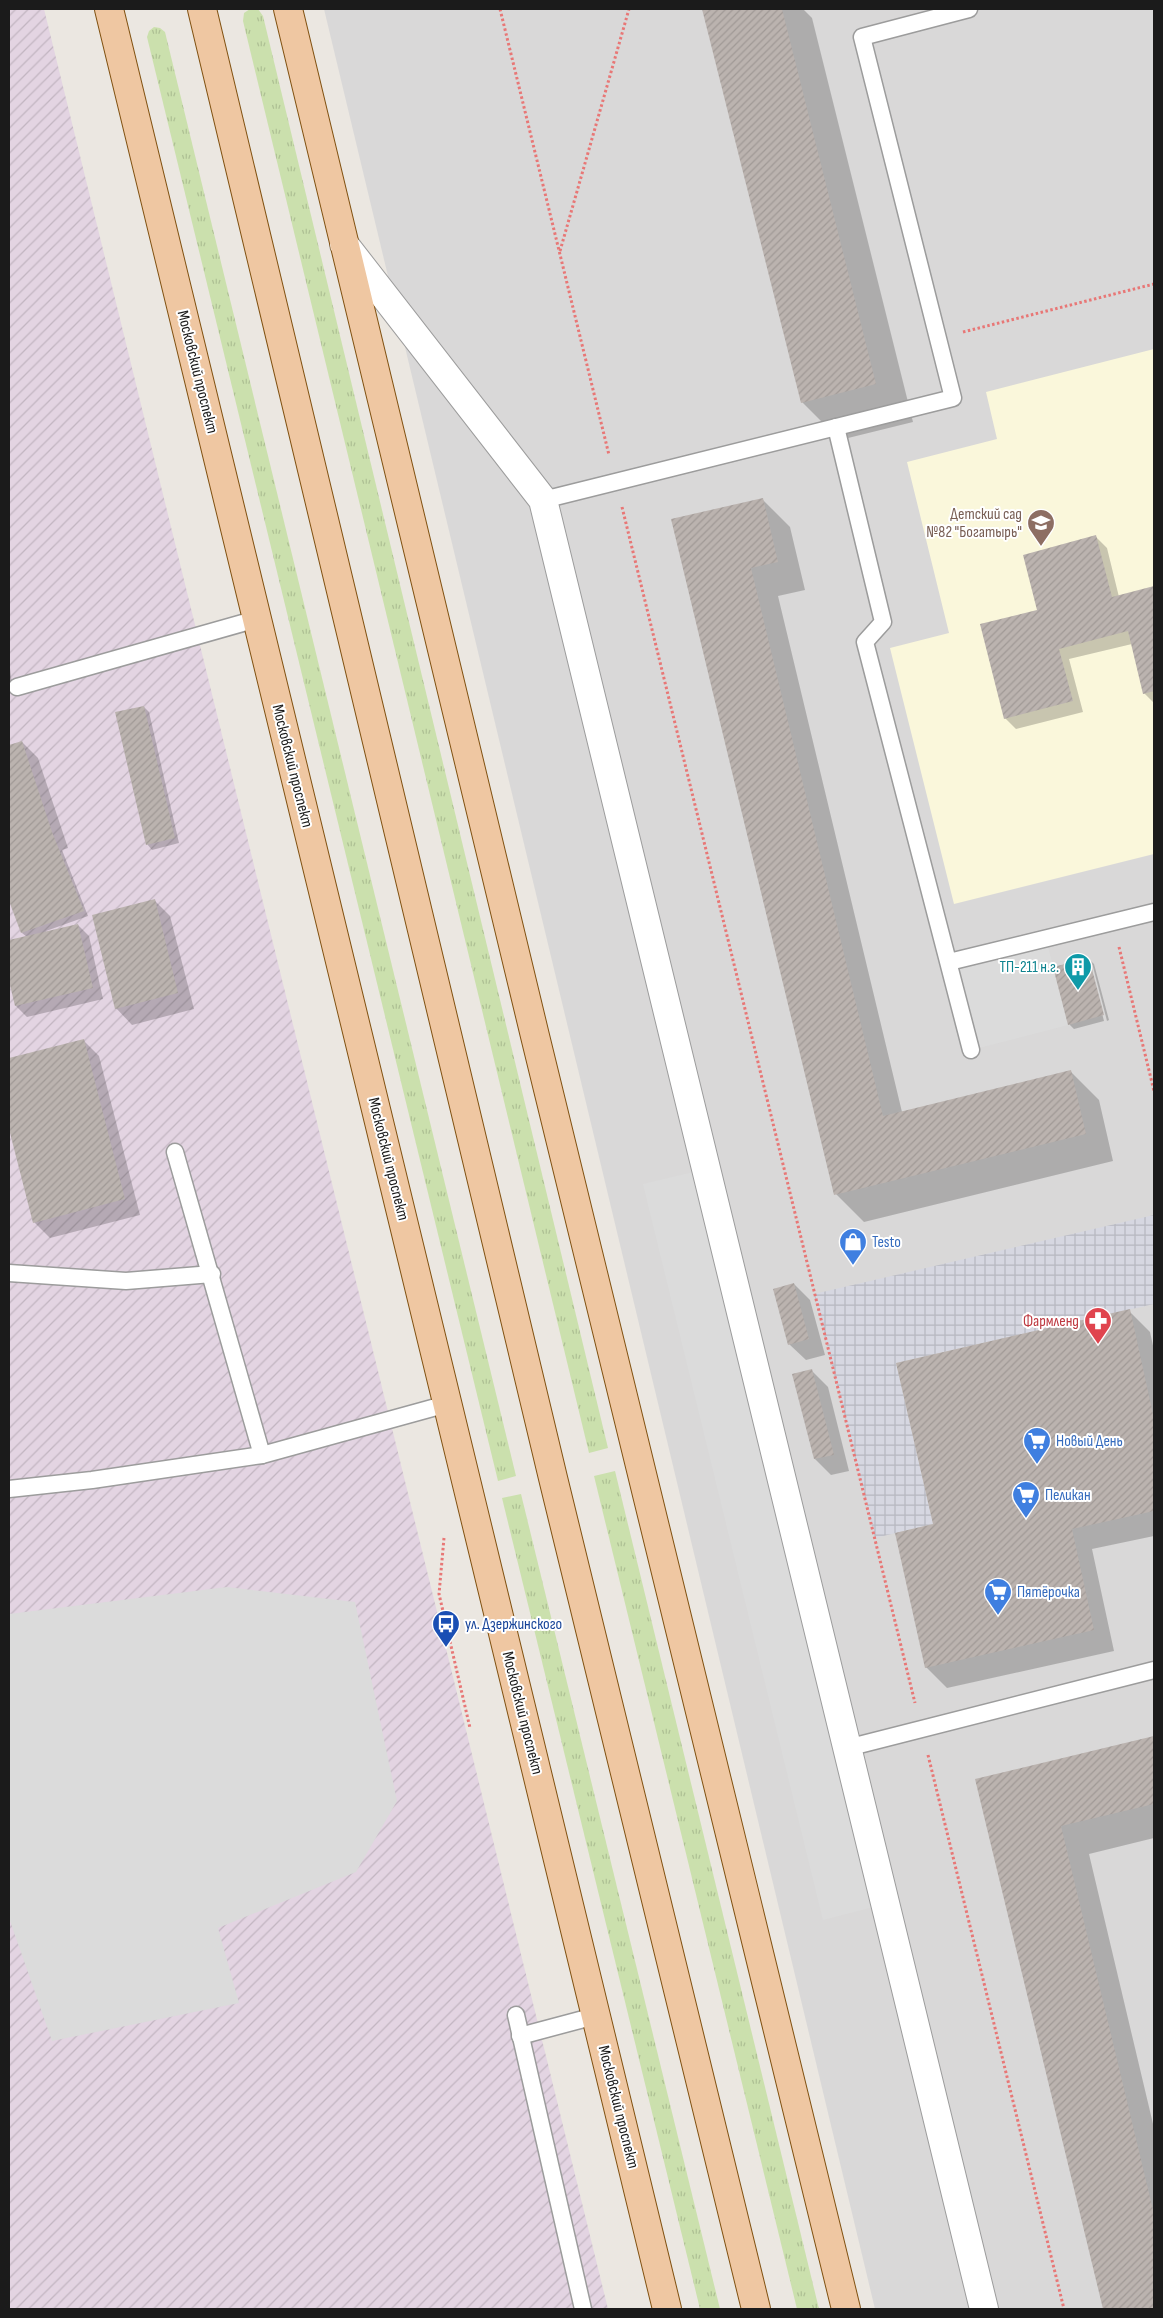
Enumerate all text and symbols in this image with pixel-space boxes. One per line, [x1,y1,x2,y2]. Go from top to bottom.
street label: Московский проспект [173,309,221,435]
place label: Детский сад №82 "Богатырь" [926,505,1022,542]
school or university icon: Детский сад №82 "Богатырь" [1026,508,1056,547]
street label: Московский проспект [268,703,316,829]
building icon: ТП-211 н.г. [1063,952,1093,991]
place label: ТП-211 н.г. [999,958,1059,977]
street label: Московский проспект [364,1096,412,1222]
shop icon: Testo [838,1227,868,1266]
place label: Testo [872,1233,901,1252]
pharmacy icon: Фармленд [1083,1306,1113,1345]
place label: Фармленд [1023,1312,1079,1331]
supermarket icon: Новый День [1022,1426,1052,1465]
place label: Новый День [1056,1432,1123,1451]
supermarket icon: Пеликан [1011,1480,1041,1519]
place label: Пеликан [1045,1486,1091,1505]
supermarket icon: Пятёрочка [983,1577,1013,1616]
place label: Пятёрочка [1017,1583,1080,1602]
bus stop icon: ул. Дзержинского [431,1609,461,1648]
place label: ул. Дзержинского [465,1615,562,1634]
street label: Московский проспект [498,1650,546,1776]
street label: Московский проспект [594,2044,642,2170]

